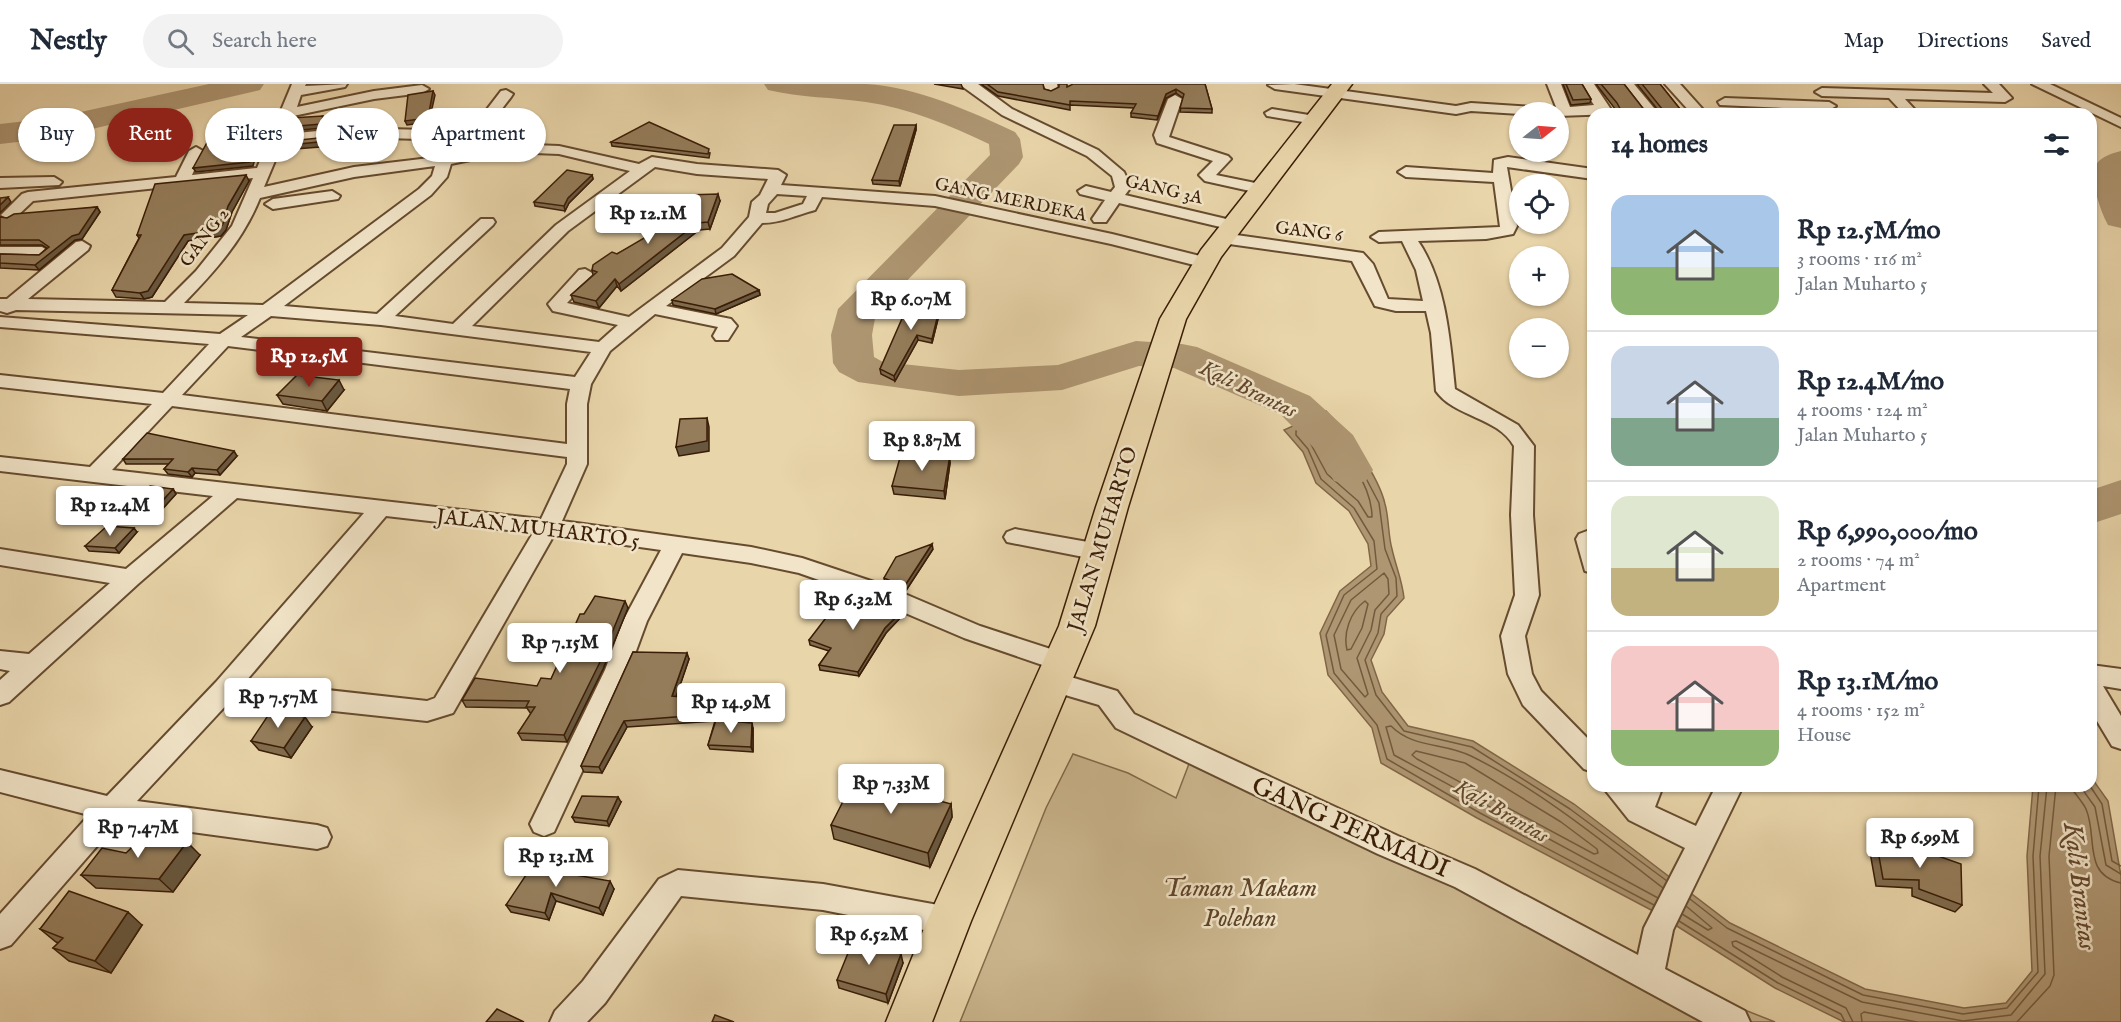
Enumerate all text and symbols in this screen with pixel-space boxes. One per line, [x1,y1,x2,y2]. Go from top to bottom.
search box [143,14,563,68]
text: Nestly [30,24,107,59]
icon: search [164,25,197,58]
text: Search here [212,27,317,55]
text: Map [1844,28,1884,55]
text: Directions [1917,28,2008,55]
text: Saved [2041,28,2091,55]
north arrow [1509,102,1569,162]
map controls [1509,102,1569,378]
chip: Buy [18,108,95,162]
chip: Rent [107,108,193,162]
chip: Filters [205,108,304,162]
chip: New [316,108,399,162]
chip: Apartment [411,108,546,162]
text: 14 homes [1611,128,1708,161]
icon: filters [2040,128,2073,161]
street label: GANG 3A [1123,170,1205,211]
street label: GANG MERDEKA [933,173,1090,228]
button: locate [1509,174,1569,234]
pin: Rp 12.1M [586,194,710,245]
text: Rp 12.1M [609,201,687,226]
street label: GANG 2 [175,204,235,272]
text: Rp 12.5M/mo [1797,214,1941,247]
street label: GANG 6 [1274,217,1344,248]
icon: home [1659,219,1731,291]
button: + [1509,246,1569,306]
text: 3 rooms · 116 m² [1797,247,1922,272]
text: Jalan Muharto 5 [1797,272,1927,297]
pin: Rp 6.07M [849,280,973,331]
text: Rp 6.07M [870,287,952,312]
button: − [1509,318,1569,378]
pin: Rp 12.5M [247,337,371,388]
text: Rp 12.5M [270,344,348,369]
water label: Kali Brantas [1194,354,1302,426]
text: Rp 12.4M/mo [1797,365,1944,398]
icon: home [1659,370,1731,442]
text: 4 rooms · 124 m² [1797,398,1928,423]
pin: Rp 8.87M [860,421,984,472]
text: Jalan Muharto 5 [1797,423,1927,448]
text: Rp 8.87M [883,428,961,453]
street label: JALAN MUHARTO [1062,444,1144,637]
pin: Rp 12.4M [48,486,172,537]
text: Rp 12.4M [70,493,150,518]
street label: JALAN MUHARTO 5 [433,503,641,555]
text: Rp 6,990,000/mo [1797,515,1978,548]
icon: home [1659,520,1731,592]
text: 2 rooms · 74 m² [1797,548,1920,573]
text: Apartment [1797,573,1886,598]
pin: Rp 6.32M [791,580,915,631]
text: Rp 6.32M [814,587,892,612]
pin: Rp 7.15M [498,623,622,674]
text: Rp 7.15M [521,630,599,655]
text: Rp 13.1M/mo [1797,665,1938,698]
icon: home [1659,670,1731,742]
pin: Rp 7.57M [216,678,340,729]
pin: Rp 14.9M [669,683,793,734]
text: Rp 7.57M [238,685,318,710]
text: Rp 14.9M [691,690,771,715]
text: 4 rooms · 152 m² [1797,698,1925,723]
text: House [1797,723,1851,748]
pin: Rp 7.33M [829,764,953,815]
street label: GANG PERMADI [1246,769,1454,886]
text: Rp 7.33M [852,771,930,796]
water label: Kali Brantas [1448,773,1554,850]
pin: Rp 7.47M [76,808,200,859]
text: Rp 7.47M [97,815,179,840]
pin: Rp 6.99M [1858,818,1982,869]
water label: Kali Brantas [2054,820,2104,952]
text: Rp 6.99M [1880,825,1960,850]
pin: Rp 13.1M [494,837,618,888]
text: Rp 13.1M [518,844,594,869]
park label: Taman Makam Polehan [1163,872,1317,935]
pin: Rp 6.52M [807,915,931,966]
text: Rp 6.52M [830,922,908,947]

